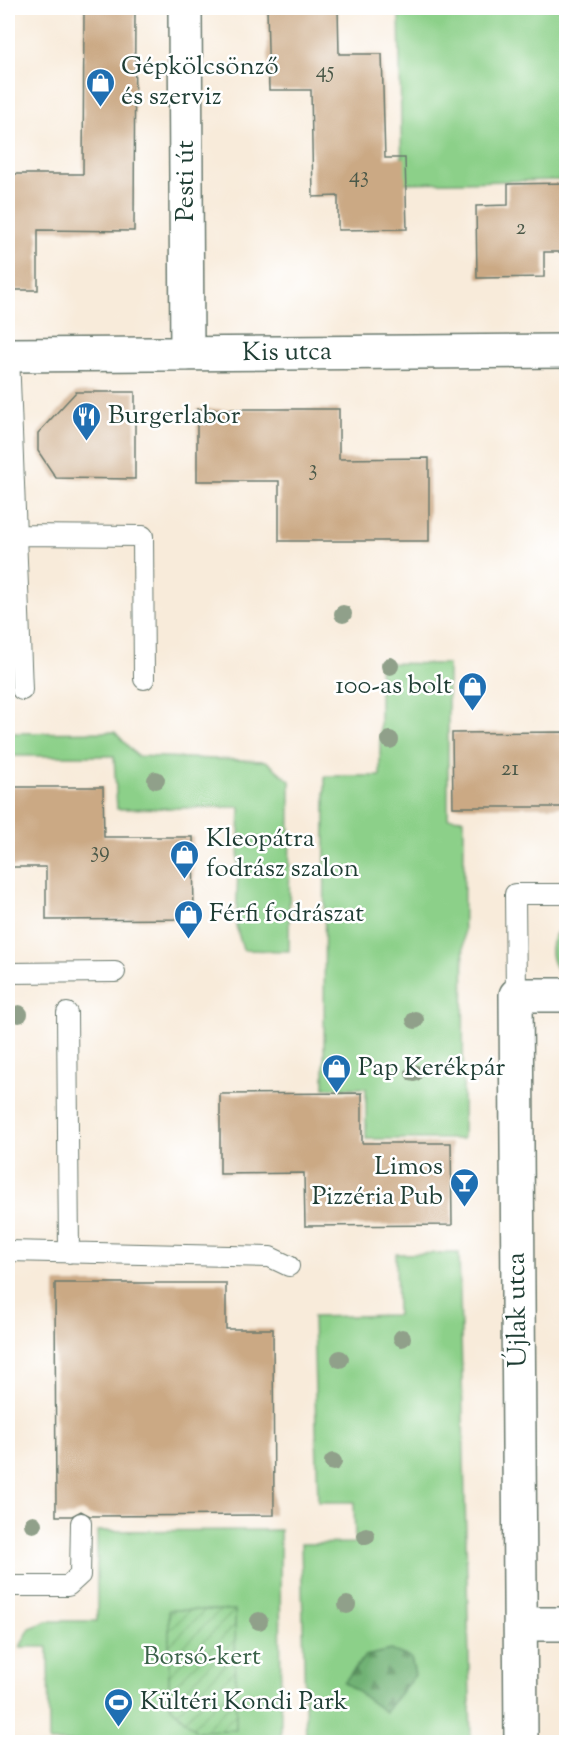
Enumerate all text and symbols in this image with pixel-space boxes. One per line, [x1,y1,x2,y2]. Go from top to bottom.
place label: Gépkölcsönző és szerviz [121,49,279,116]
house number: 45 [316,56,335,88]
shop icon: Gépkölcsönző és szerviz [84,66,116,108]
street label: Pesti út [168,140,205,222]
house number: 43 [349,161,369,193]
house number: 2 [516,213,526,245]
street label: Kis utca [242,334,332,372]
place label: Burgerlabor [108,398,241,435]
restaurant icon: Burgerlabor [71,400,103,442]
house number: 3 [309,454,317,486]
place label: 100-as bolt [335,668,452,705]
shop icon: 100-as bolt [457,670,489,712]
house number: 21 [501,754,519,786]
place label: Kleopátra fodrász szalon [206,821,359,888]
house number: 39 [90,836,110,868]
shop icon: Kleopátra fodrász szalon [169,838,201,880]
place label: Férfi fodrászat [209,896,364,933]
shop icon: Férfi fodrászat [172,898,204,940]
place label: Pap Kerékpár [358,1050,505,1087]
shop icon: Pap Kerékpár [321,1052,353,1094]
place label: Limos Pizzéria Pub [312,1149,443,1216]
bar icon: Limos Pizzéria Pub [448,1166,480,1208]
street label: Újlak utca [498,1252,538,1368]
park label: Borsó-kert [143,1639,261,1676]
place label: Kültéri Kondi Park [140,1684,348,1721]
sports icon: Kültéri Kondi Park [103,1686,135,1728]

